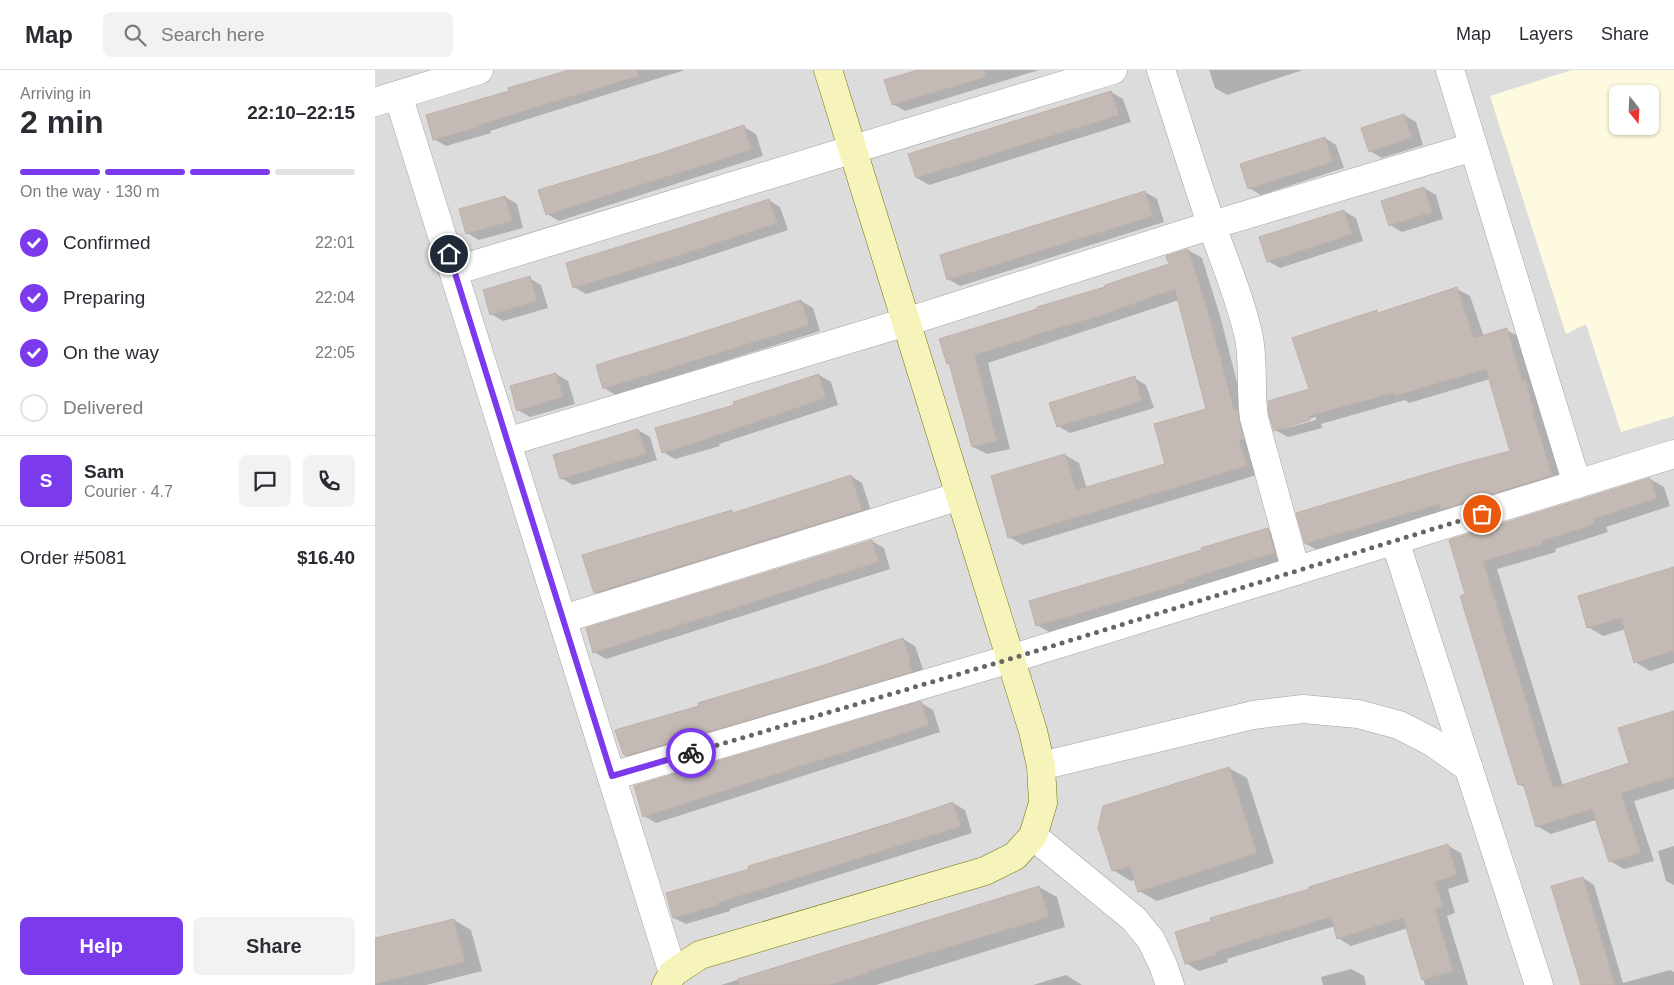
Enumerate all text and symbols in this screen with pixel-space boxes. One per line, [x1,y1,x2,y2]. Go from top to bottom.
search box [103,12,453,57]
text: Map [25,21,73,48]
icon: search [121,21,149,49]
text: Search here [161,24,265,45]
text: Map [1456,24,1491,44]
text: Layers [1519,24,1573,44]
text: Share [1601,24,1649,44]
text: Arriving in [20,85,91,102]
north arrow [1609,85,1659,135]
map controls [1609,85,1659,135]
text: 22:10–22:15 [247,102,355,123]
text: 2 min [20,104,104,140]
text: On the way · 130 m [20,183,160,200]
icon: check [20,229,48,257]
text: Confirmed [63,232,151,253]
pin [428,233,470,275]
text: 22:01 [315,234,355,251]
icon: home [435,240,463,268]
icon: check [20,284,48,312]
text: Preparing [63,287,145,308]
text: 22:04 [315,289,355,306]
icon: check [20,339,48,367]
text: On the way [63,342,159,363]
text: 22:05 [315,344,355,361]
text: Delivered [63,397,143,418]
button: chat [239,455,291,507]
button: phone [303,455,355,507]
text: Sam [84,461,124,482]
text: S [40,470,52,491]
text: Courier · 4.7 [84,483,173,500]
pin [1461,493,1503,535]
icon: bag [1468,500,1496,528]
text: Order #5081 [20,547,127,568]
text: $16.40 [297,547,355,568]
courier [666,728,716,778]
icon: bike [677,739,705,767]
button: Help [20,917,183,975]
button: Share [193,917,355,975]

